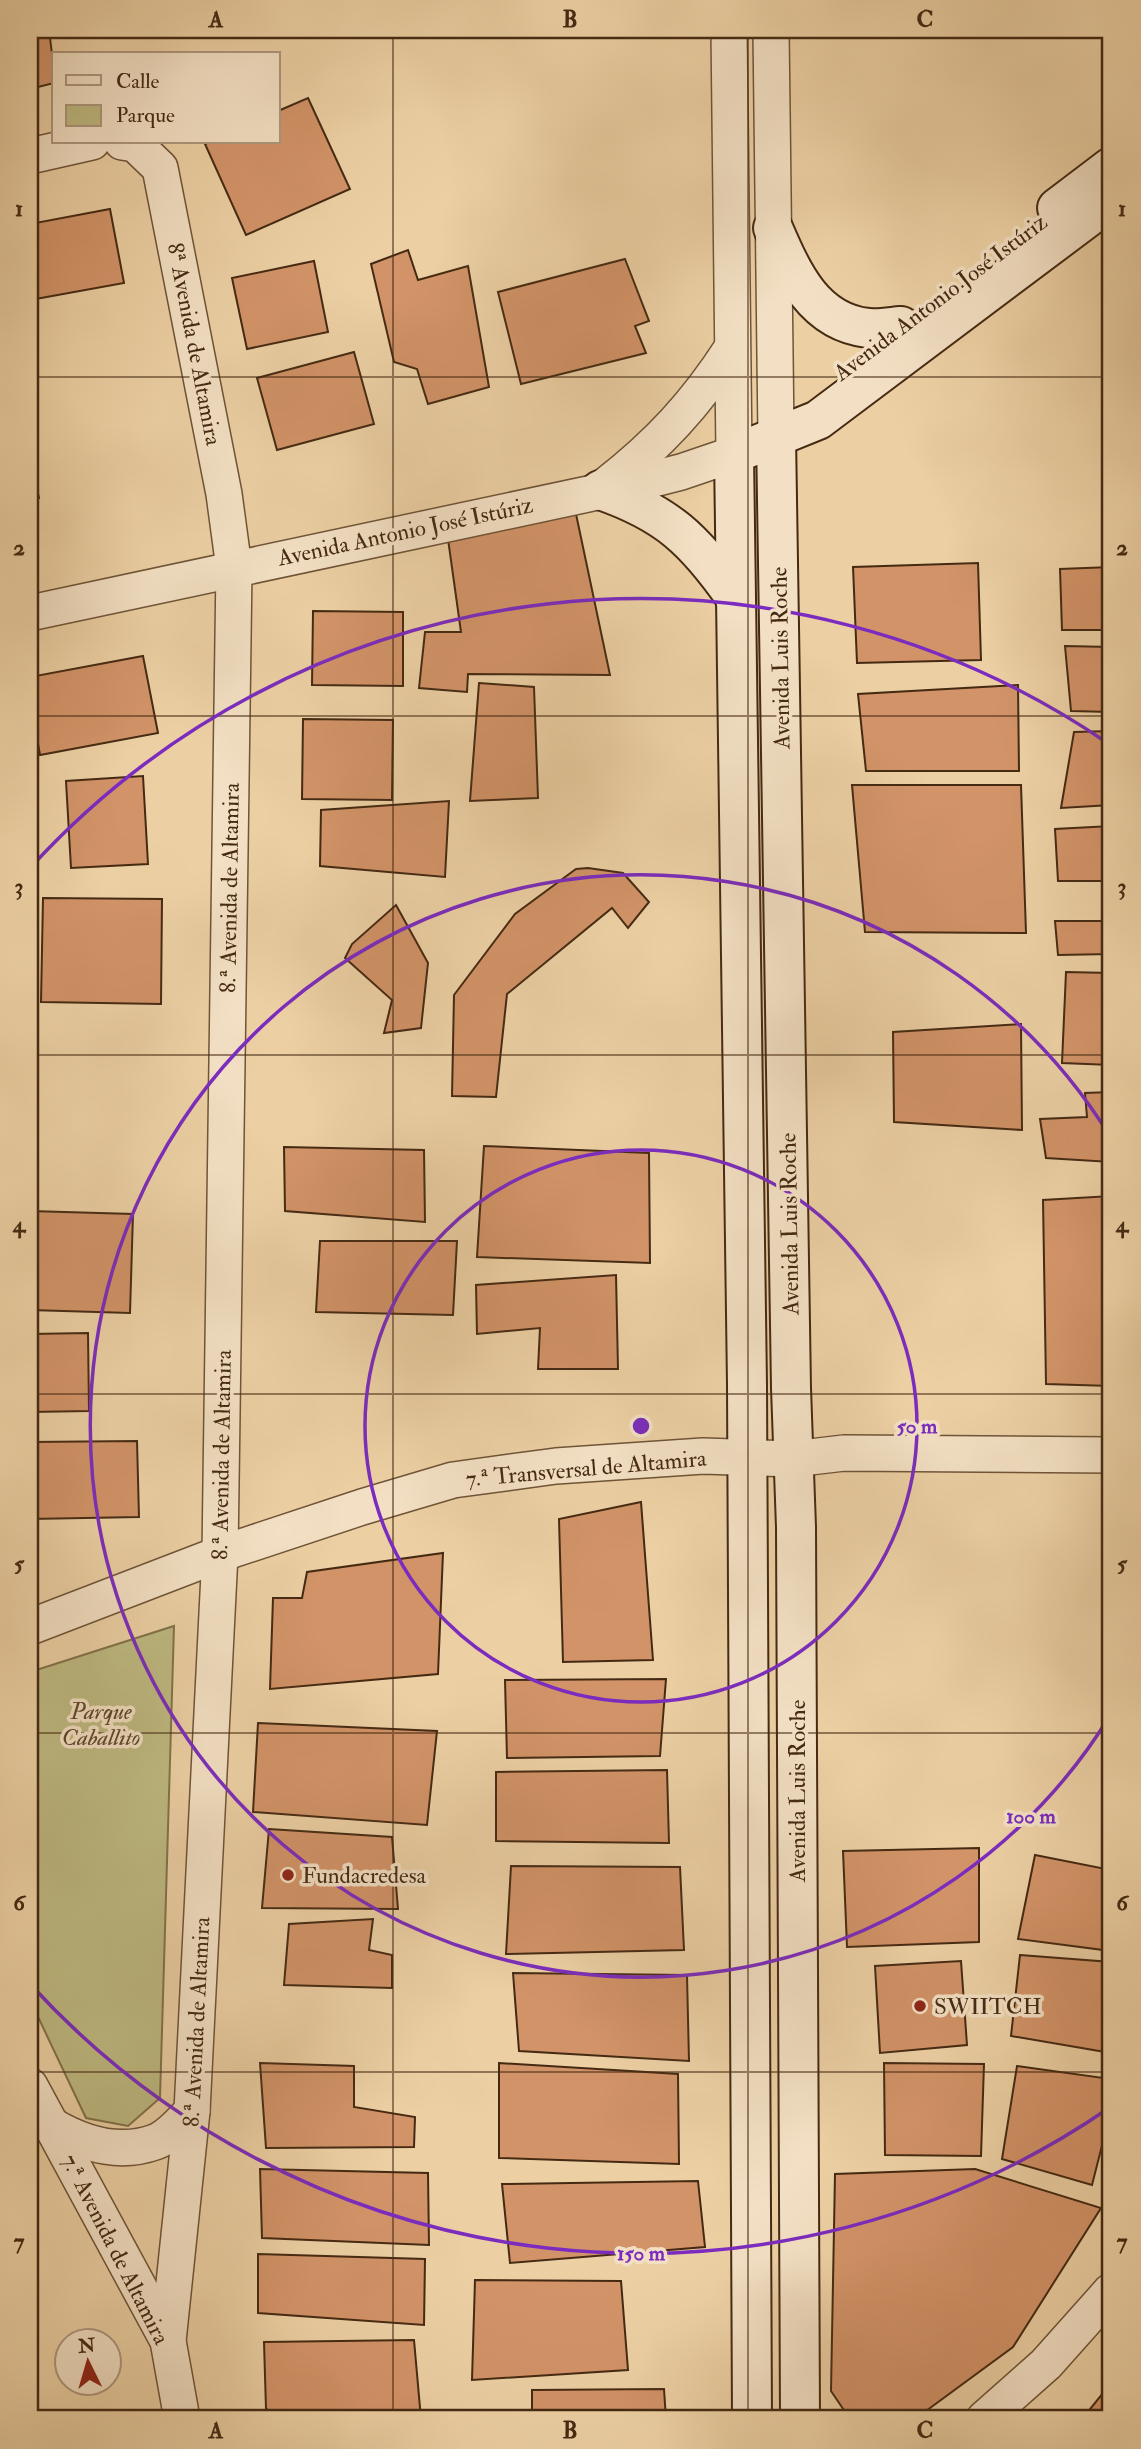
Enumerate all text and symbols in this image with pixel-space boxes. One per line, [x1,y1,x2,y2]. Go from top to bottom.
text: A [208,5,224,34]
text: B [562,5,578,34]
text: C [917,5,933,34]
legend [52,52,280,144]
text: Calle [116,68,160,95]
text: Parque [116,102,175,129]
text: 1 [15,194,23,223]
text: 1 [1118,194,1126,223]
street label: Avenida Antonio José Istúriz [827,208,1053,388]
street label: 8ª Avenida de Altamira [161,240,229,449]
street label: Avenida Antonio José Istúriz [274,490,535,573]
text: 2 [13,533,25,562]
text: 2 [1116,533,1128,562]
street label: Avenida Luis Roche [764,566,797,750]
street label: 8.ª Avenida de Altamira [213,782,246,993]
text: 3 [15,872,23,901]
text: 3 [1118,872,1126,901]
street label: Avenida Luis Roche [773,1132,806,1316]
text: 4 [12,1210,27,1239]
text: 4 [1115,1210,1130,1239]
street label: 8.ª Avenida de Altamira [205,1349,238,1560]
text: 50 m [897,1413,938,1440]
centre of rings [629,1414,653,1438]
street label: 7.ª Transversal de Altamira [465,1443,708,1493]
text: 5 [14,1549,25,1578]
text: 5 [1117,1549,1128,1578]
park label: Parque Caballito [62,1697,140,1752]
street label: Avenida Luis Roche [783,1699,812,1883]
text: 100 m [1006,1803,1057,1830]
place label: Fundacredesa [302,1861,427,1890]
marker: Fundacredesa [280,1867,296,1883]
text: 6 [13,1888,27,1917]
text: 6 [1116,1888,1130,1917]
street label: 8.ª Avenida de Altamira [177,1916,217,2128]
place label: SWIITCH [934,1992,1042,2021]
marker: SWIITCH [912,1998,928,2014]
street label: 7.ª Avenida de Altamira [55,2149,176,2350]
text: 7 [14,2227,25,2256]
text: 7 [1117,2227,1128,2256]
text: 150 m [617,2240,666,2267]
north arrow [52,2326,122,2396]
text: N [76,2333,97,2359]
text: A [208,2416,224,2445]
text: B [562,2416,578,2445]
text: C [917,2416,933,2445]

